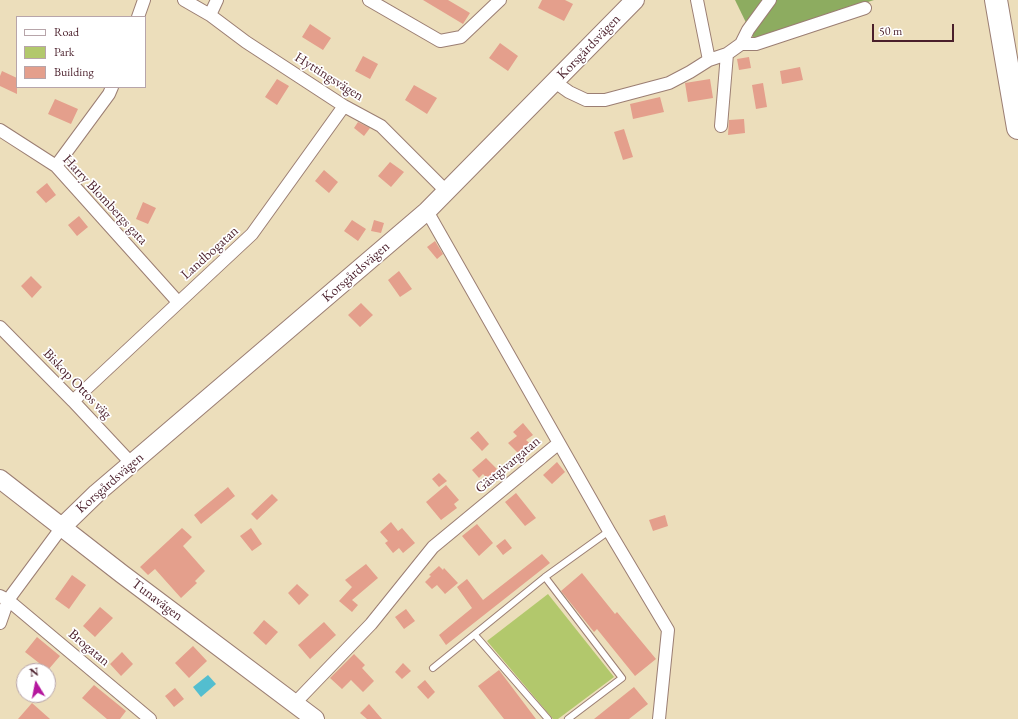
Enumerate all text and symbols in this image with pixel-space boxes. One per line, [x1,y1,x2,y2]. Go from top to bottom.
street label: Korsgårdsvägen [554,11,624,83]
legend [16,16,146,88]
scale bar [874,16,956,42]
text: 50 m [879,23,902,39]
text: Road [54,24,79,40]
text: Park [54,44,74,60]
street label: Hyttingsvägen [291,49,367,105]
text: Building [54,64,94,80]
street label: Harry Blombergs gata [59,151,151,249]
street label: Landbogatan [178,223,242,283]
street label: Korsgårdsvägen [319,238,393,306]
street label: Biskop Ottos väg [39,345,115,423]
street label: Gästgivargatan [472,433,544,497]
street label: Korsgårdsvägen [73,449,147,517]
street label: Tunavägen [128,575,186,625]
street label: Brogatan [65,626,113,670]
north arrow [16,663,56,703]
text: N [28,665,40,680]

